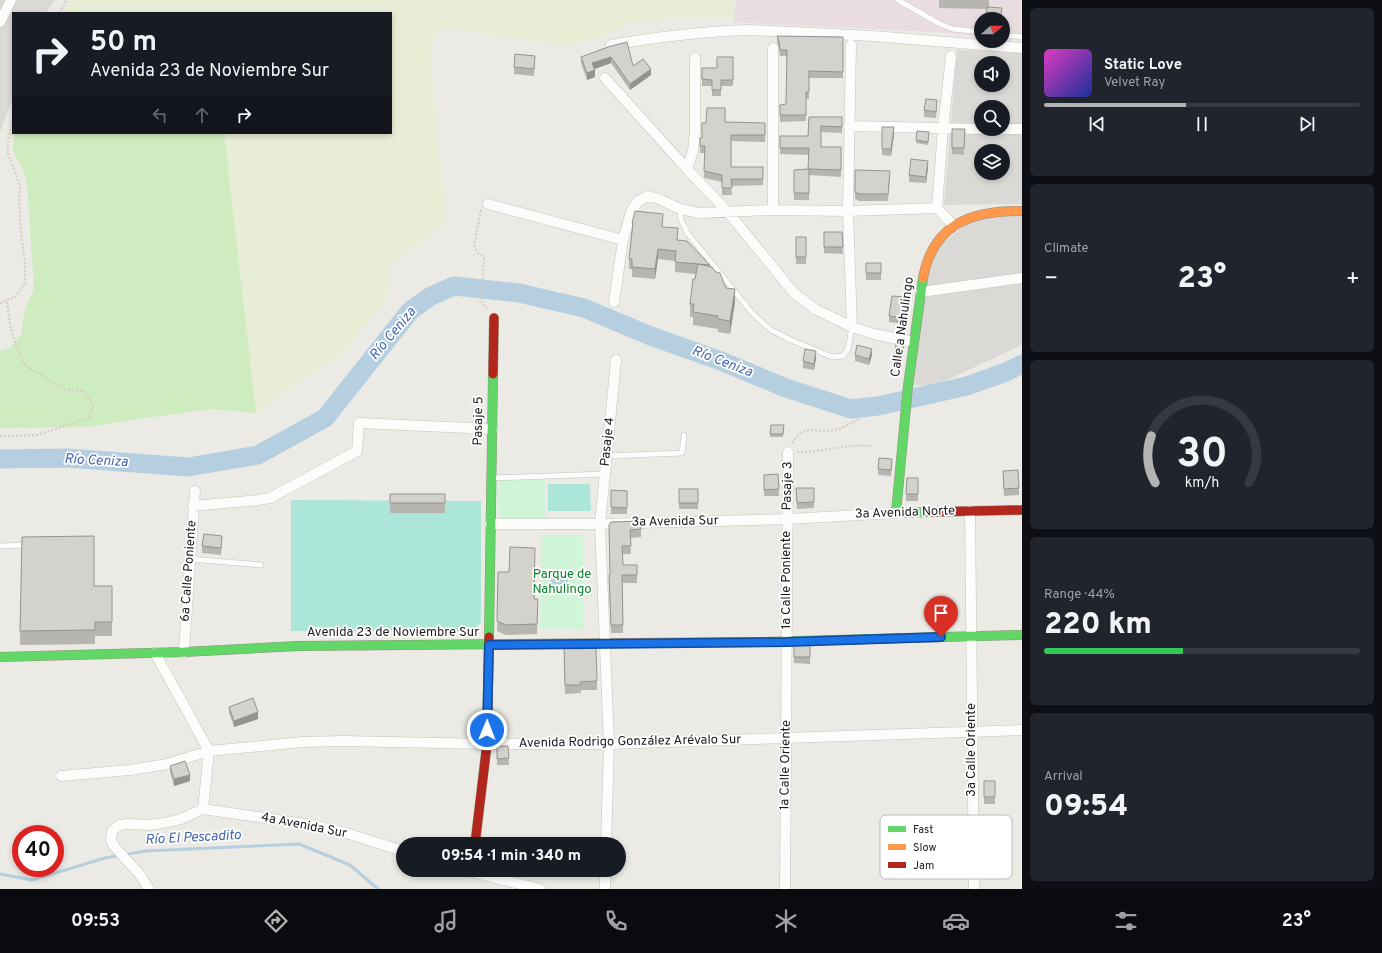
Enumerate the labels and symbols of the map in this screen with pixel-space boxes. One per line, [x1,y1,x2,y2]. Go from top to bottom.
north arrow [974,12,1010,48]
street label: Calle a Nahulingo [888,276,918,378]
water label: Río Ceniza [366,303,421,364]
water label: Río Ceniza [689,343,756,382]
street label: Pasaje 5 [471,396,487,446]
street label: Pasaje 4 [597,417,619,467]
water label: Río Ceniza [64,451,129,471]
street label: Pasaje 3 [780,461,796,511]
street label: 3a Avenida Norte [855,503,955,523]
street label: 3a Avenida Sur [631,513,719,531]
street label: 6a Calle Poniente [177,520,201,622]
street label: 1a Calle Poniente [779,531,795,629]
park label: Parque de Nahulingo [532,567,592,598]
pin [924,596,958,637]
street label: Avenida 23 de Noviembre Sur [307,625,479,641]
street label: 3a Calle Oriente [964,703,980,797]
position arrow [466,709,508,751]
street label: 1a Calle Oriente [777,720,795,810]
street label: Avenida Rodrigo González Arévalo Sur [519,732,741,752]
street label: 4a Avenida Sur [260,810,348,842]
legend [880,815,1012,879]
text: Fast [913,823,933,837]
speed limit sign: 40 [12,825,64,877]
water label: Río El Pescadito [145,827,242,849]
text: Slow [913,841,936,855]
text: Jam [913,859,934,873]

